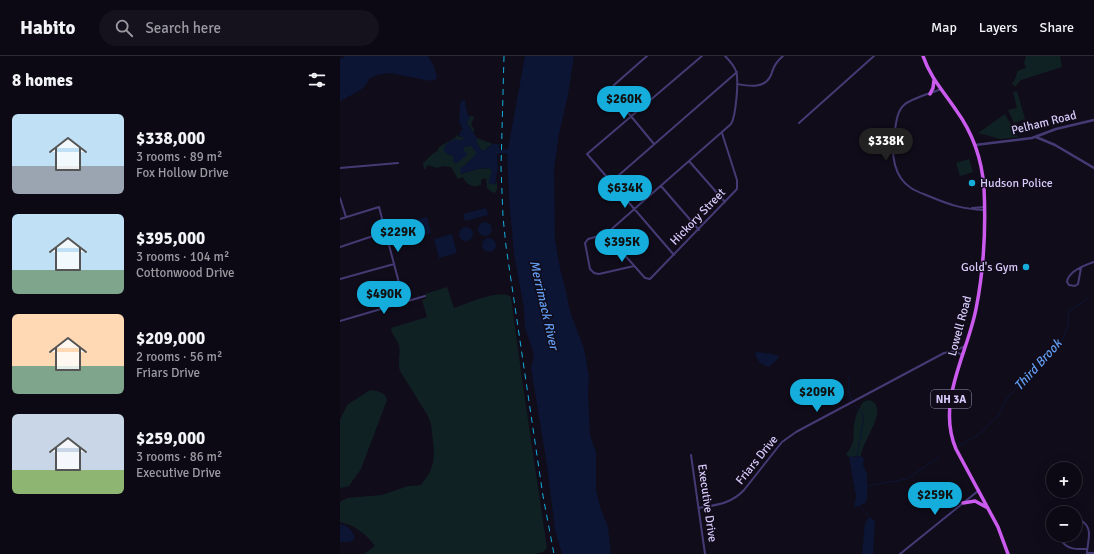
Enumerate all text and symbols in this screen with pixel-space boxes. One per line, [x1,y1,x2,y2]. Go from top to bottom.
search box [99,10,379,46]
text: Habito [20,16,75,40]
icon: search [113,17,135,39]
text: Search here [145,19,221,37]
text: Map [931,19,957,36]
text: Layers [979,19,1018,36]
text: Share [1040,19,1074,36]
icon: filters [306,69,328,91]
text: 8 homes [12,70,73,91]
pin: $260K [596,86,652,120]
text: $260K [606,91,642,107]
street label: Pelham Road [1010,108,1078,138]
text: $338,000 [136,128,205,149]
pin: $338K [858,128,914,162]
icon: home [44,130,92,178]
text: $338K [868,133,904,149]
text: 3 rooms · 89 m² [136,149,222,165]
text: Fox Hollow Drive [136,165,229,181]
pin: $634K [597,175,653,209]
place label: Hudson Police [980,176,1053,191]
marker: Hudson Police [967,178,977,188]
text: $634K [607,180,643,196]
street label: Hickory Street [667,185,729,249]
pin: $229K [370,219,426,253]
text: $229K [380,224,416,240]
text: $395,000 [136,228,205,249]
pin: $395K [594,229,650,263]
icon: home [44,230,92,278]
text: $395K [604,234,640,250]
text: 3 rooms · 104 m² [136,249,229,265]
water label: Merrimack River [526,259,563,353]
place label: Gold's Gym [961,260,1018,275]
marker: Gold's Gym [1021,262,1031,272]
text: Cottonwood Drive [136,265,235,281]
pin: $490K [356,281,412,315]
text: $490K [366,286,402,302]
street label: Lowell Road [945,294,975,358]
text: $209,000 [136,328,205,349]
icon: home [44,330,92,378]
water label: Third Brook [1011,335,1066,394]
text: 2 rooms · 56 m² [136,349,222,365]
text: Friars Drive [136,365,200,381]
pin: $209K [789,379,845,413]
text: $209K [799,384,835,400]
road number: NH 3A [931,390,971,408]
text: $259,000 [136,428,205,449]
icon: home [44,430,92,478]
street label: Friars Drive [733,432,781,488]
text: 3 rooms · 86 m² [136,449,222,465]
map controls [1046,462,1082,542]
button: + [1046,462,1082,498]
street label: Executive Drive [694,463,720,543]
text: Executive Drive [136,465,221,481]
pin: $259K [907,482,963,516]
text: $259K [917,487,953,503]
button: − [1046,506,1082,542]

